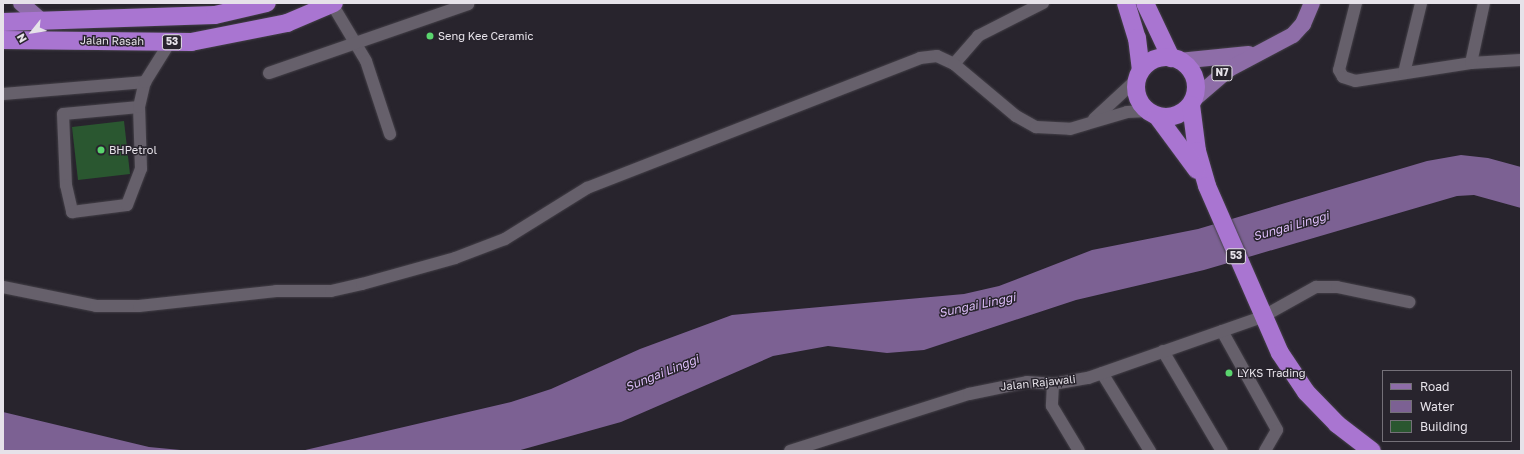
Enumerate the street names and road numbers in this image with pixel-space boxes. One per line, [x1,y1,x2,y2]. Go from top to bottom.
street label: Jalan Rasah [80,34,144,48]
road number: 53 [161,34,183,50]
road number: N7 [1211,65,1233,81]
road number: 53 [1225,248,1247,264]
street label: Jalan Rajawali [1000,372,1076,394]

